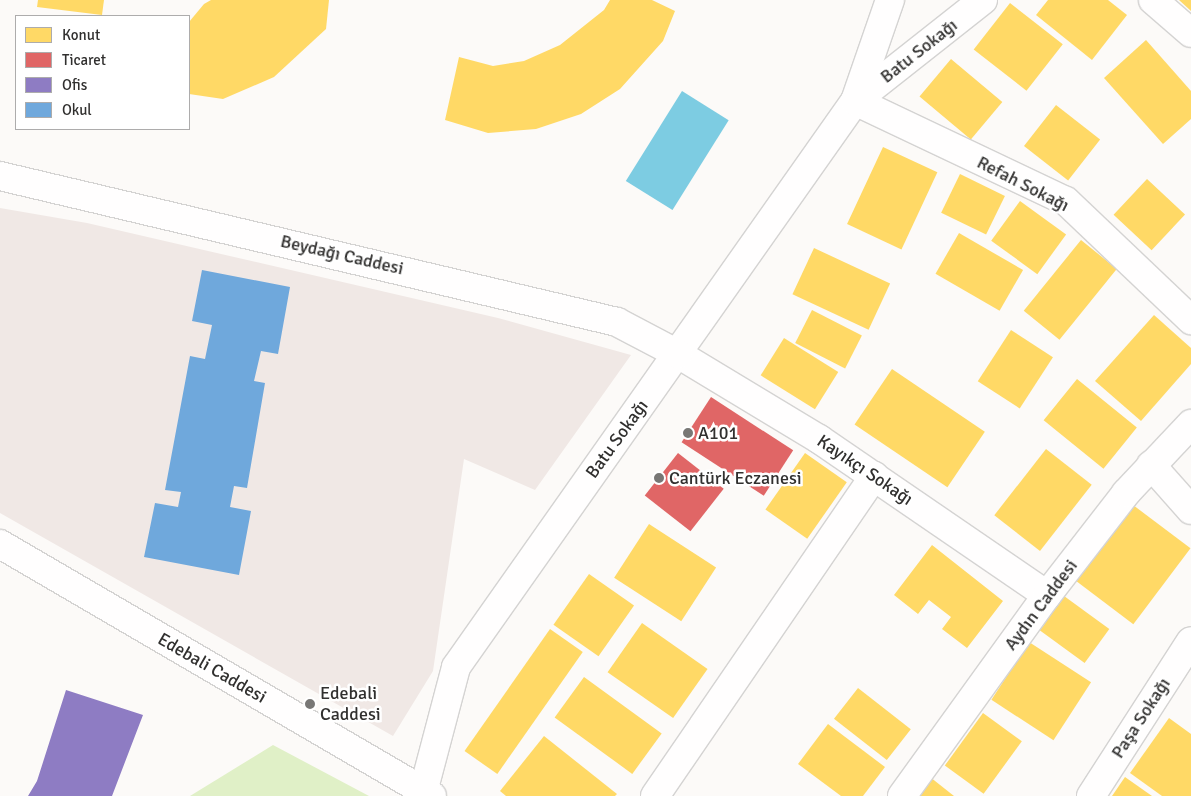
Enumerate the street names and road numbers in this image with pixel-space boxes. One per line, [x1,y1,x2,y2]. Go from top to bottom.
street label: Batu Sokağı [876,14,962,88]
street label: Refah Sokağı [973,152,1073,216]
street label: Beydağı Caddesi [278,230,406,280]
street label: Batu Sokağı [581,396,653,482]
street label: Kayıkçı Sokağı [813,430,917,510]
street label: Aydın Caddesi [1000,555,1082,655]
street label: Edebali Caddesi [154,628,270,708]
street label: Paşa Sokağı [1107,674,1175,762]

